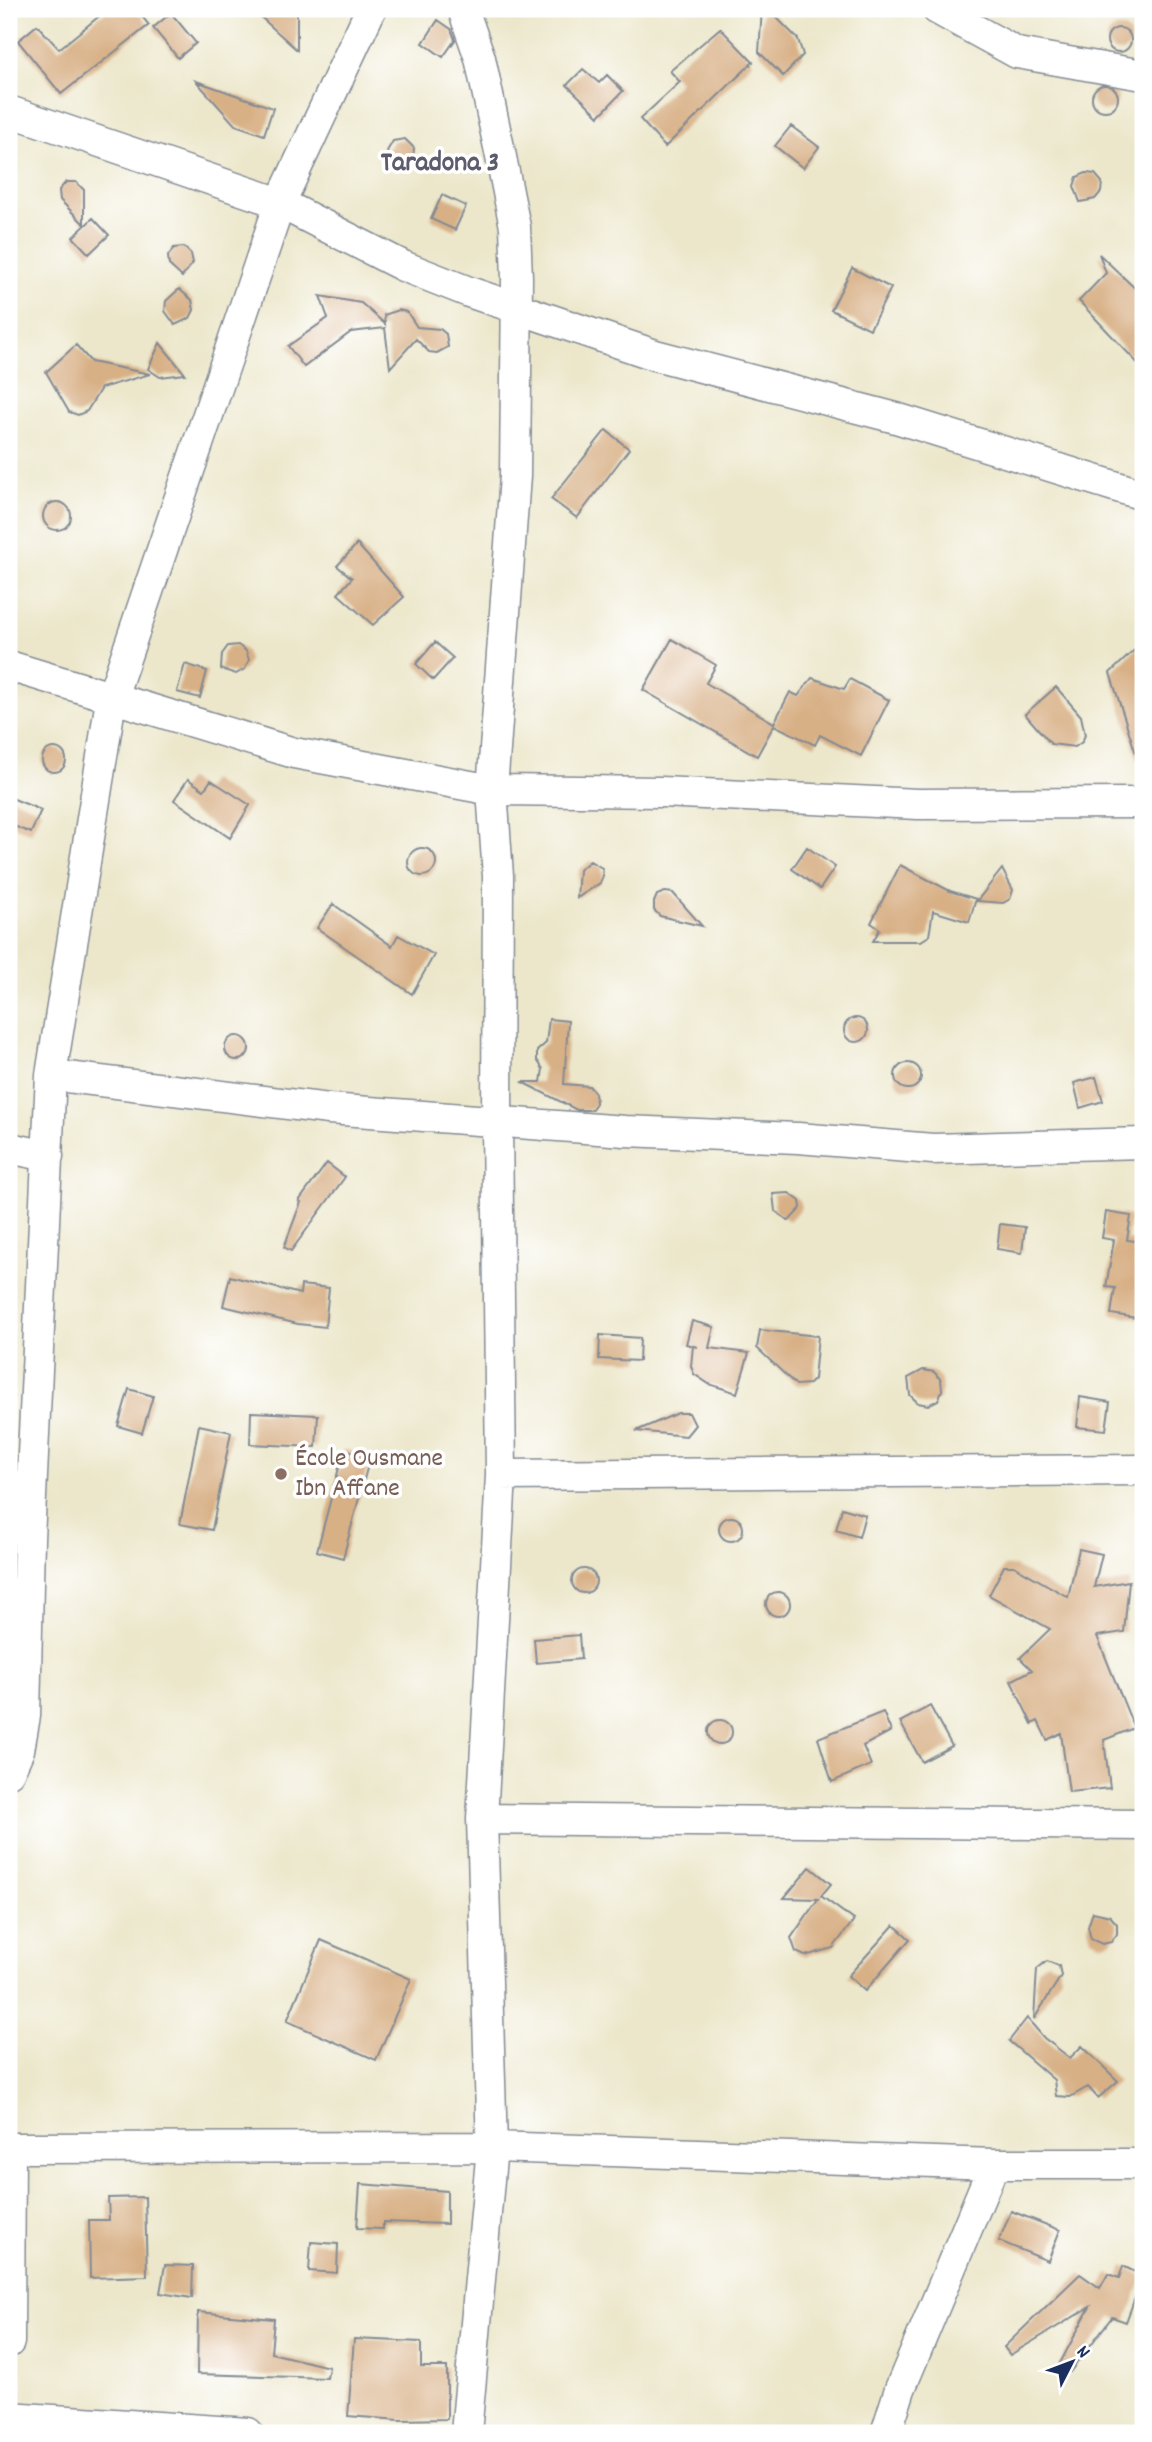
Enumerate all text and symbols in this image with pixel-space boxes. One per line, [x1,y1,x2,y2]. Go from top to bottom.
district label: Taradona 3 [381,145,499,185]
place label: École Ousmane Ibn Affane [295,1441,443,1508]
marker: École Ousmane Ibn Affane [273,1466,289,1482]
north arrow [1036,2326,1106,2396]
text: N [1069,2340,1095,2365]

